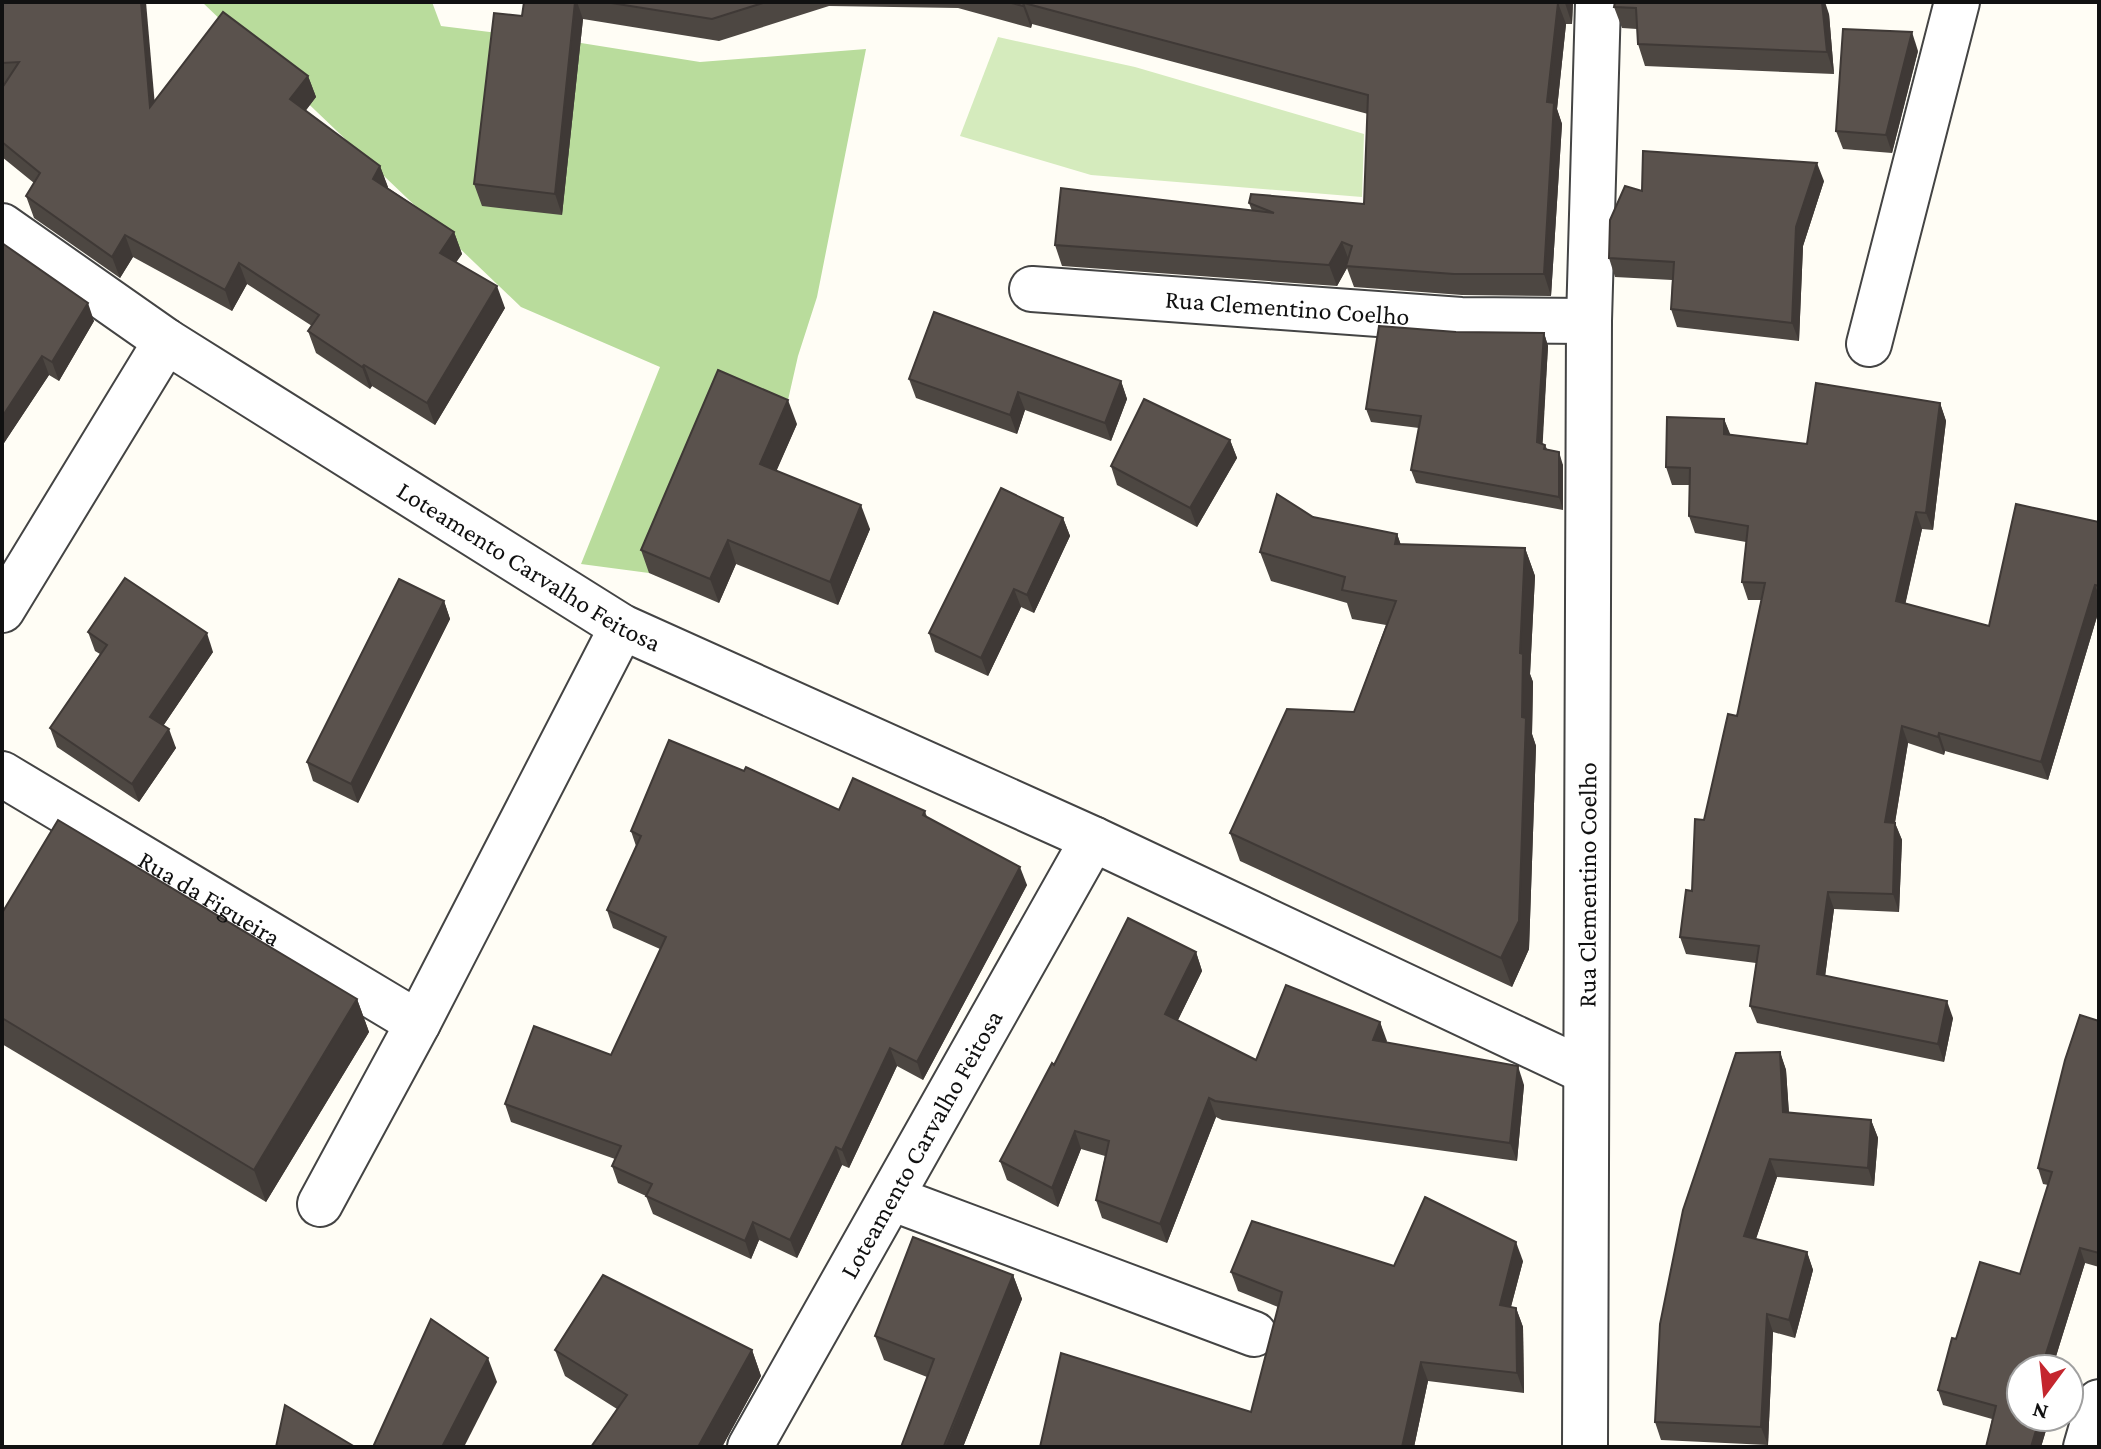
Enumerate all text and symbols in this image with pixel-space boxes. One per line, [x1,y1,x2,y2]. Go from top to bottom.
street label: Rua Clementino Coelho [1164,284,1411,331]
street label: Loteamento Carvalho Feitosa [392,475,665,657]
street label: Rua Clementino Coelho [1572,762,1602,1008]
street label: Rua da Figueira [133,845,286,952]
street label: Loteamento Carvalho Feitosa [834,1005,1008,1283]
north arrow [2005,1353,2085,1433]
text: N [2029,1398,2050,1426]

